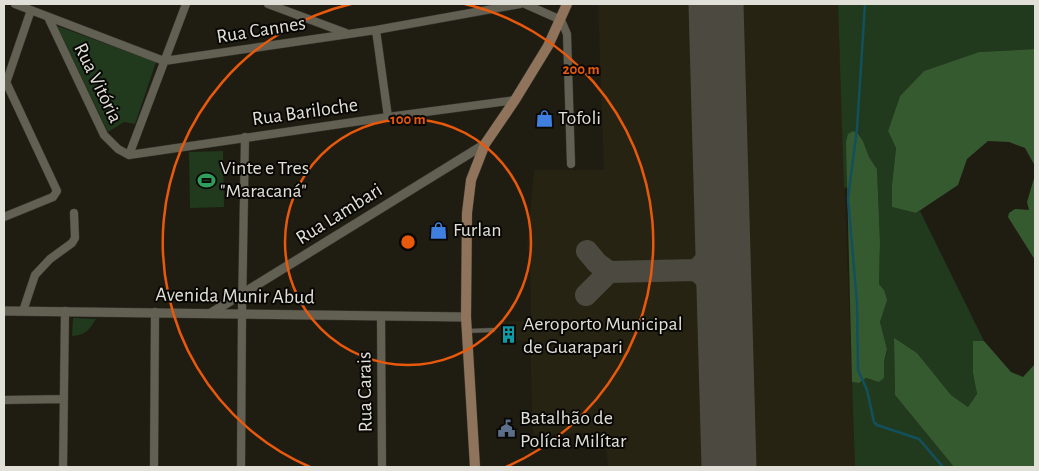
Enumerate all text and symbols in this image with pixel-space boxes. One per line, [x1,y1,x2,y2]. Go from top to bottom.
street label: Rua Cannes [215,13,307,47]
street label: Rua Vitória [70,40,126,126]
text: 200 m [562,62,600,77]
street label: Rua Bariloche [251,95,359,129]
shop icon: Tofoli [534,108,554,128]
place label: Tofoli [558,108,601,128]
text: 100 m [390,112,426,127]
place label: Vinte e Tres "Maracaná" [220,158,309,201]
sports icon: Vinte e Tres "Maracaná" [196,170,216,190]
street label: Rua Lambari [292,180,386,248]
shop icon: Furlan [429,220,449,240]
place label: Furlan [453,220,502,240]
centre of rings [399,233,417,251]
street label: Avenida Munir Abud [155,285,315,307]
place label: Aeroporto Municipal de Guarapari [523,314,683,357]
building icon: Aeroporto Municipal de Guarapari [499,325,519,345]
street label: Rua Carais [354,352,376,432]
place label: Batalhão de Polícia Milítar [520,408,627,451]
public building icon: Batalhão de Polícia Milítar [496,419,516,439]

